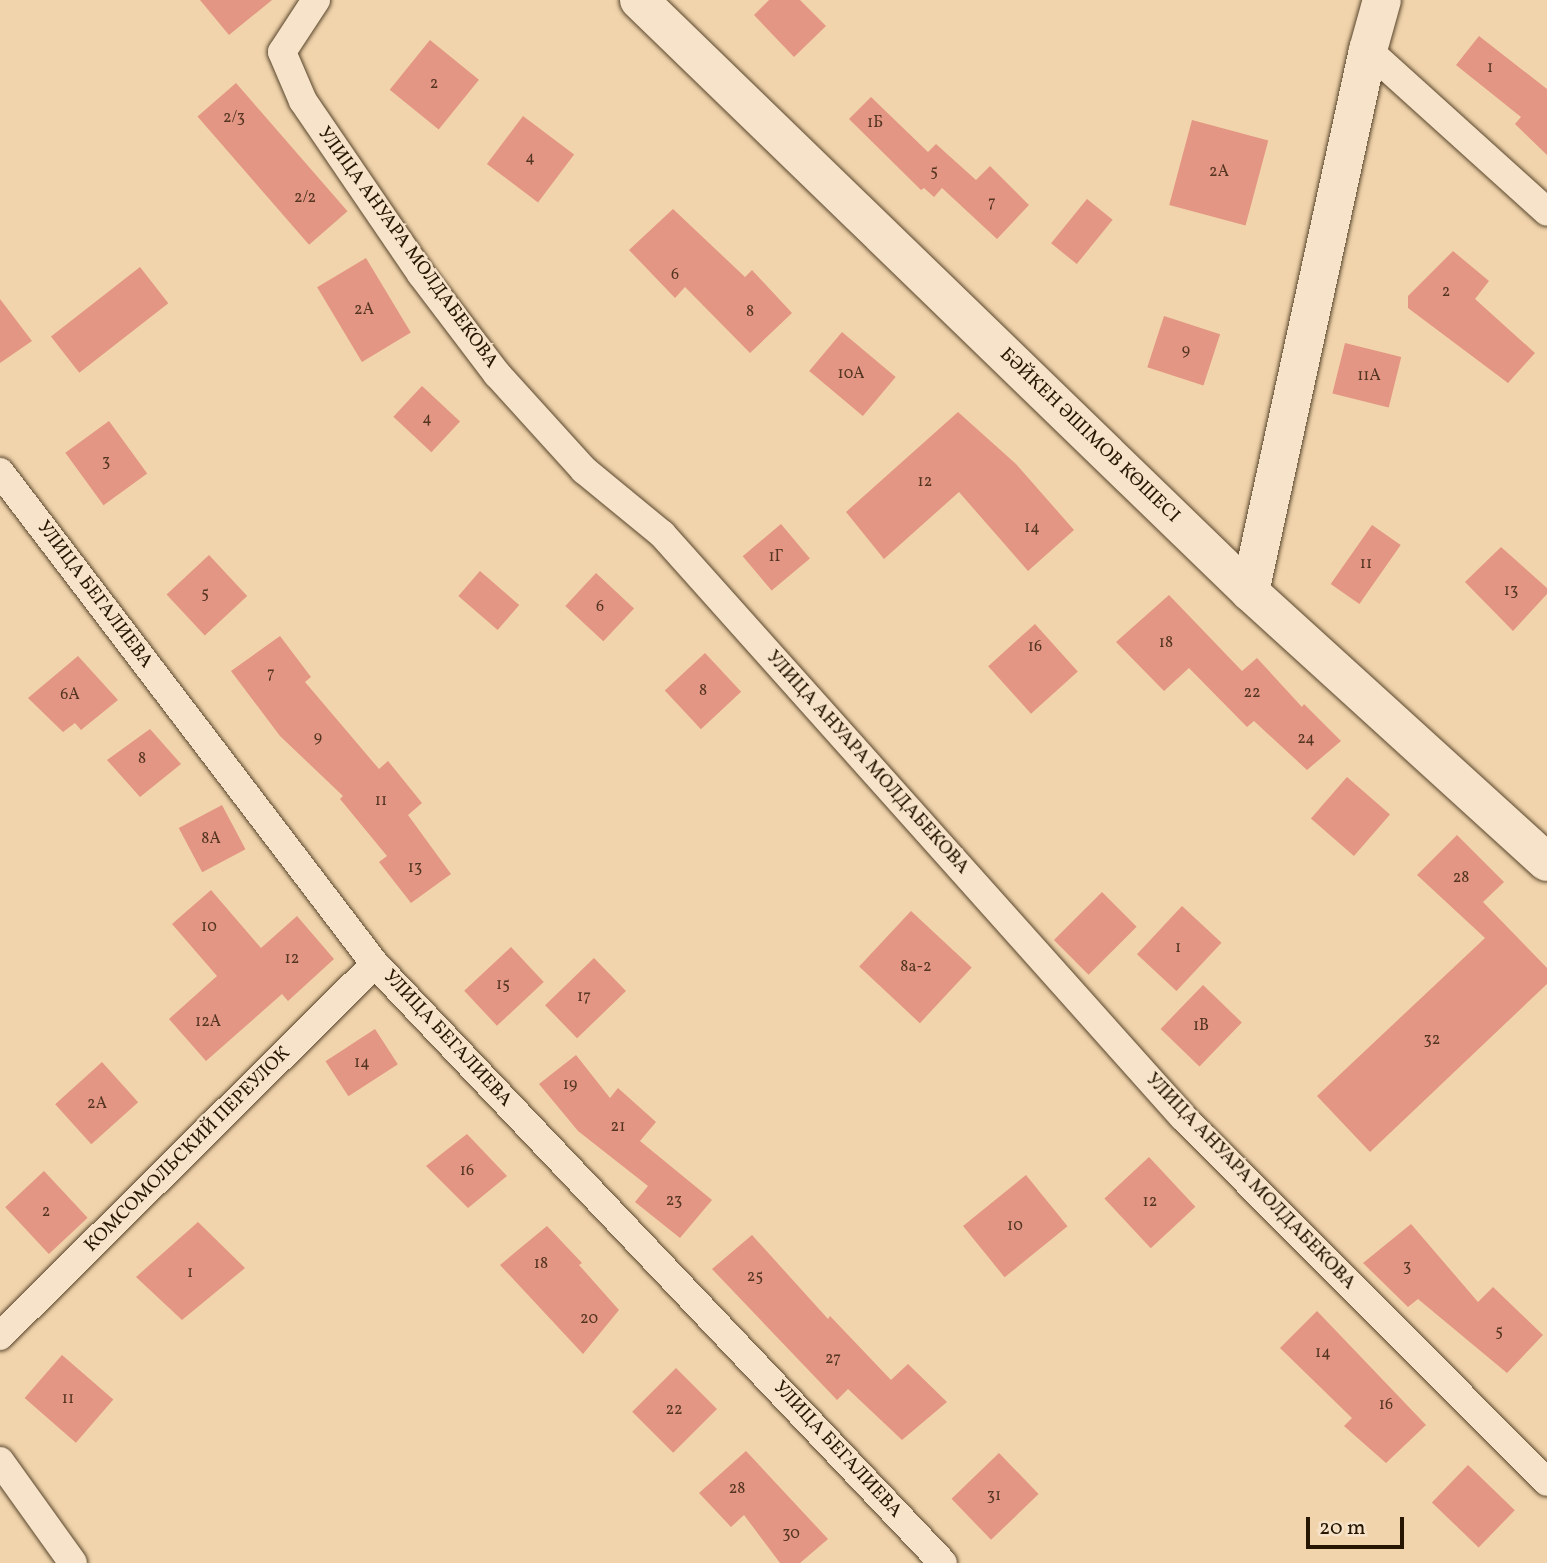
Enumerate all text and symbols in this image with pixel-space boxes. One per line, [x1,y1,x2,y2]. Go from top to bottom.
house number: 1 [1487,58,1493,78]
house number: 2 [430,74,438,94]
house number: 2/3 [223,108,245,128]
house number: 1Б [867,113,883,133]
street label: УЛИЦА АНУАРА МОЛДАБЕКОВА [312,123,502,373]
house number: 4 [525,148,535,168]
house number: 5 [930,162,938,182]
house number: 2А [1209,162,1229,182]
house number: 2/2 [294,188,316,208]
house number: 7 [988,193,996,213]
house number: 6 [671,265,679,285]
house number: 2 [1442,282,1450,302]
house number: 2А [354,300,374,320]
house number: 8 [746,302,754,322]
house number: 9 [1182,341,1190,361]
street label: БӘЙКЕН ӘШІМОВ КӨШЕСІ [994,344,1184,528]
house number: 10А [837,364,865,384]
house number: 11А [1357,366,1381,386]
house number: 4 [422,409,432,429]
house number: 3 [102,452,110,472]
house number: 12 [918,472,932,492]
street label: УЛИЦА БЕГАЛИЕВА [31,517,157,673]
house number: 14 [1024,518,1040,538]
house number: 1Г [768,547,784,567]
house number: 11 [1360,554,1372,574]
house number: 13 [1504,581,1518,601]
house number: 5 [201,584,209,604]
house number: 6 [596,597,604,617]
house number: 18 [1159,633,1173,653]
house number: 16 [1028,637,1042,657]
street label: УЛИЦА АНУАРА МОЛДАБЕКОВА [761,647,973,879]
house number: 7 [267,664,275,684]
house number: 8 [699,681,707,701]
house number: 22 [1243,683,1261,703]
house number: 6А [60,685,80,705]
house number: 9 [314,728,322,748]
house number: 24 [1297,729,1315,749]
house number: 8 [138,749,146,769]
house number: 11 [375,791,387,811]
house number: 8А [201,829,221,849]
house number: 13 [408,858,422,878]
house number: 28 [1453,868,1469,888]
house number: 10 [201,917,217,937]
house number: 1 [1175,938,1181,958]
house number: 12 [285,949,299,969]
house number: 8а-2 [900,957,932,977]
street label: УЛИЦА БЕГАЛИЕВА [378,966,516,1112]
house number: 15 [496,975,510,995]
house number: 17 [577,987,591,1007]
house number: 12А [195,1012,221,1032]
house number: 1В [1193,1016,1209,1036]
house number: 32 [1424,1030,1440,1050]
street label: КОМСОМОЛЬСКИЙ ПЕРЕУЛОК [81,1043,295,1257]
house number: 14 [354,1053,370,1073]
street label: УЛИЦА АНУАРА МОЛДАБЕКОВА [1140,1069,1360,1295]
house number: 19 [563,1075,577,1095]
house number: 2А [87,1094,107,1114]
house number: 21 [611,1117,625,1137]
house number: 16 [460,1161,474,1181]
house number: 23 [666,1191,682,1211]
house number: 12 [1143,1192,1157,1212]
house number: 2 [42,1202,50,1222]
house number: 10 [1007,1216,1023,1236]
house number: 18 [534,1254,548,1274]
house number: 3 [1403,1257,1411,1277]
house number: 1 [187,1263,193,1283]
house number: 25 [747,1267,763,1287]
house number: 20 [580,1309,598,1329]
house number: 5 [1495,1322,1503,1342]
house number: 14 [1315,1343,1331,1363]
house number: 27 [825,1349,841,1369]
street label: УЛИЦА БЕГАЛИЕВА [768,1377,906,1523]
house number: 11 [62,1389,74,1409]
house number: 16 [1379,1395,1393,1415]
house number: 22 [665,1400,683,1420]
house number: 28 [729,1479,745,1499]
house number: 31 [987,1486,1001,1506]
scale bar [1309,1504,1407,1548]
text: 20 m [1319,1514,1365,1543]
house number: 30 [782,1524,800,1544]

